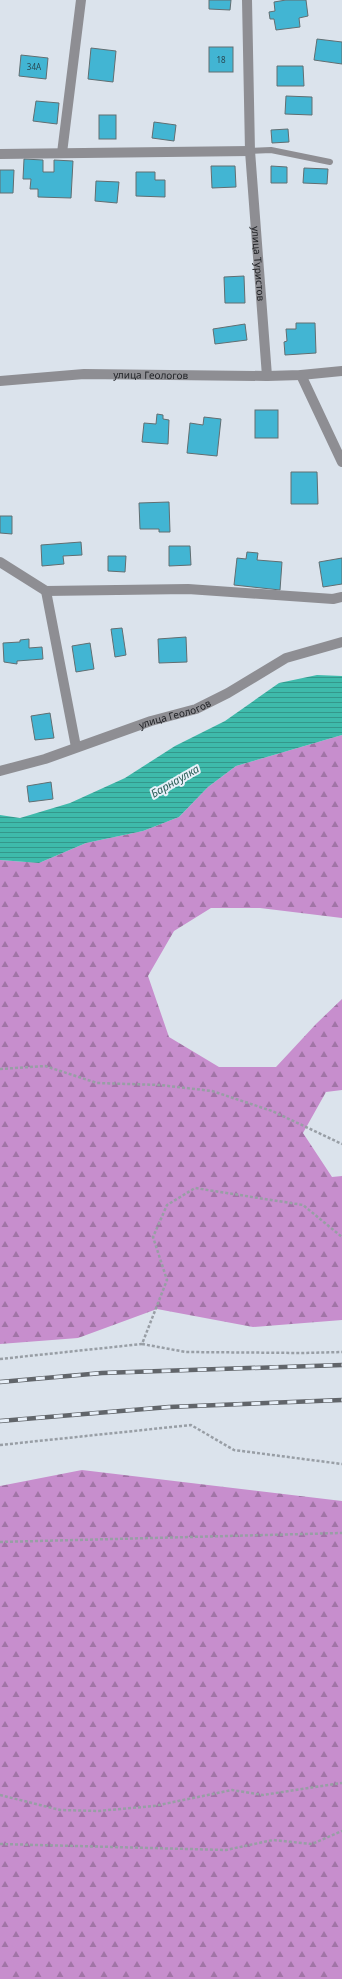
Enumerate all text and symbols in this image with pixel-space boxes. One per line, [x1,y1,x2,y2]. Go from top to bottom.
house number: 18 [216,54,226,65]
house number: 34А [27,61,42,72]
street label: улица Туристов [249,226,268,302]
street label: улица Геологов [113,367,189,382]
street label: улица Геологов [137,696,213,732]
water label: Барнаулка [148,761,202,800]

